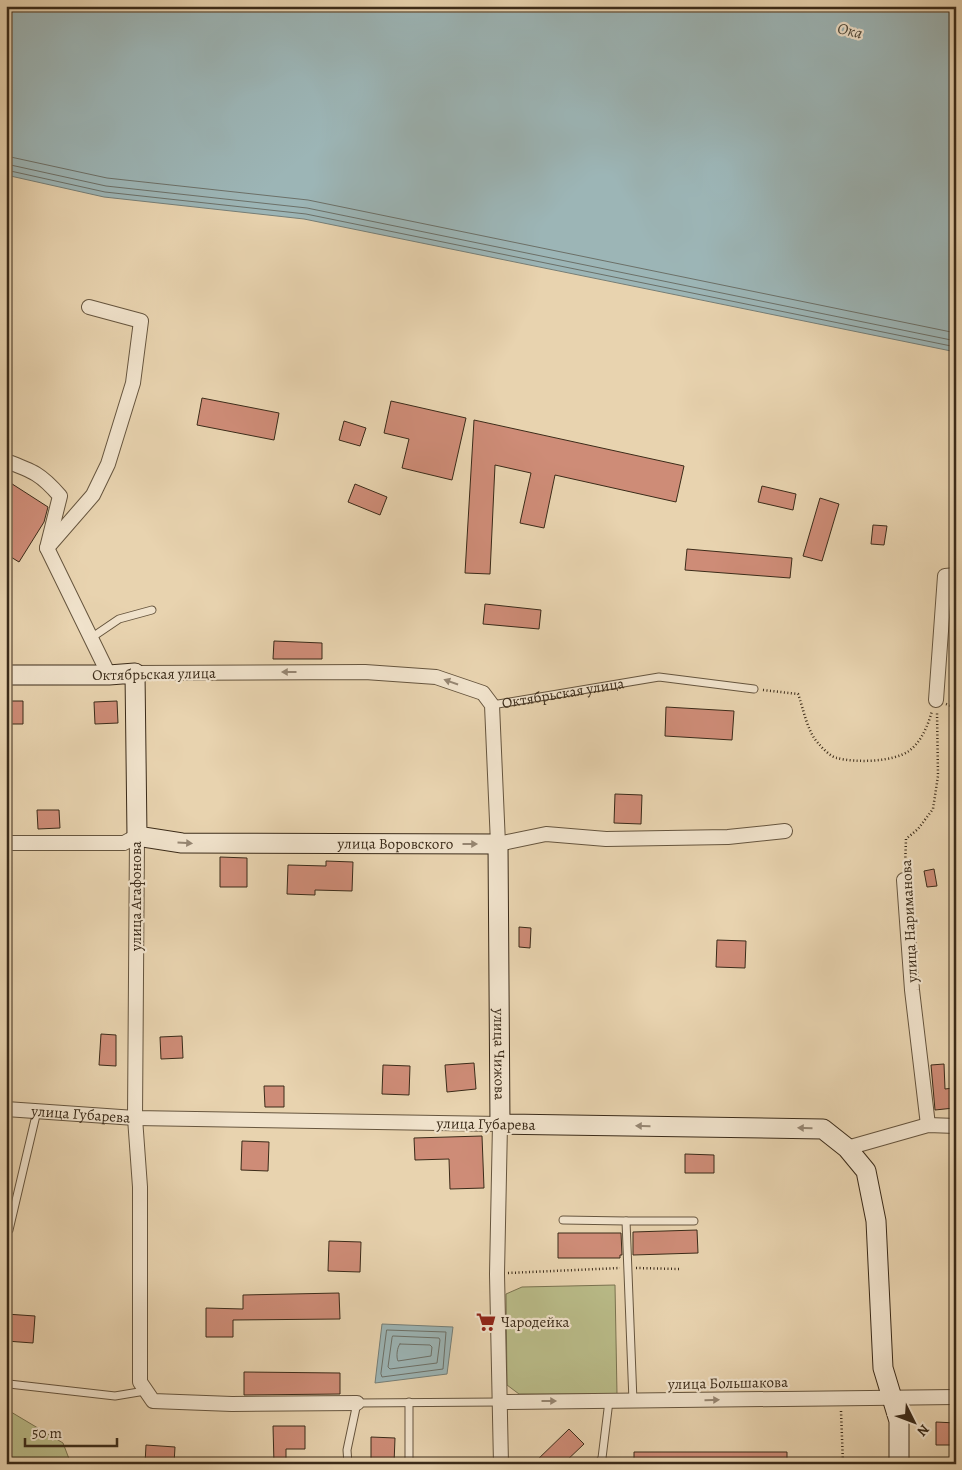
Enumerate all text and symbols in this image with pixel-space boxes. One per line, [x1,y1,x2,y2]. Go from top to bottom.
water label: Ока [835,17,865,45]
street label: Октябрьская улица [92,663,216,685]
one-way arrow [281,669,297,677]
street label: Октябрьская улица [500,673,626,713]
one-way arrow [443,678,458,685]
street label: улица Воровского [336,833,453,854]
one-way arrow [177,839,193,847]
one-way arrow [462,840,478,848]
street label: улица Агафонова [126,841,146,952]
street label: улица Нариманова [896,859,922,984]
street label: улица Чижова [489,1008,510,1100]
street label: улица Губарева [30,1101,131,1128]
street label: улица Губарева [435,1113,536,1135]
one-way arrow [635,1122,651,1130]
one-way arrow [797,1124,813,1132]
supermarket icon: Чародейка [475,1311,497,1333]
place label: Чародейка [501,1312,570,1332]
street label: улица Большакова [667,1372,788,1394]
one-way arrow [704,1396,720,1404]
one-way arrow [541,1397,557,1405]
north arrow [890,1398,940,1448]
scale bar [25,1415,118,1447]
text: N [913,1420,934,1441]
text: 50 m [32,1423,62,1443]

